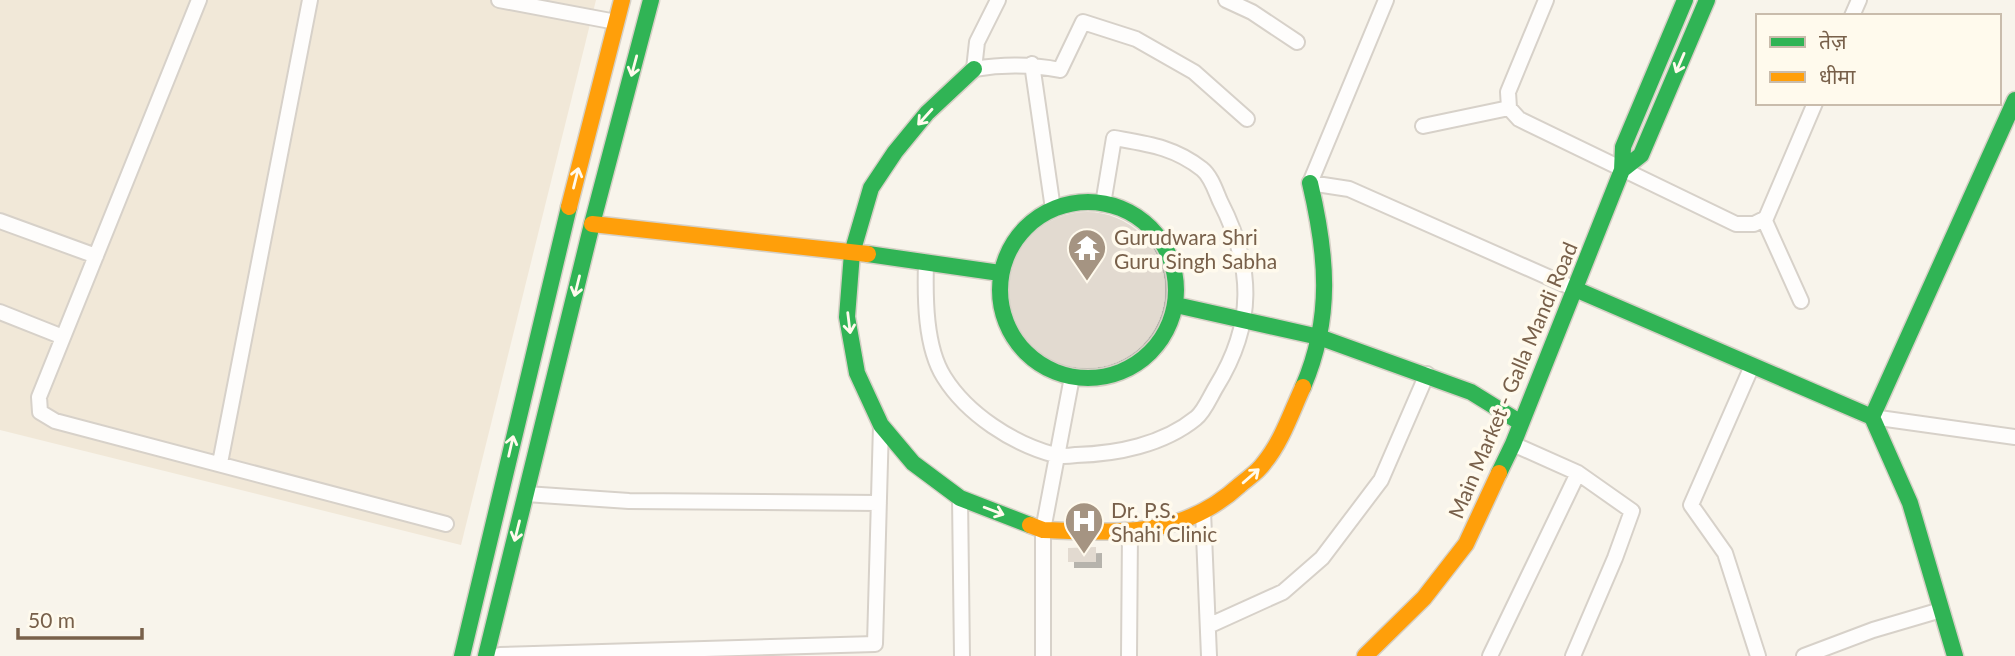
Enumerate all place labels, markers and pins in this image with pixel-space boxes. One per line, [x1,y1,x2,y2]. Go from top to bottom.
place label: Gurudwara Shri Guru Singh Sabha [1114,224,1277,273]
temple icon: Gurudwara Shri Guru Singh Sabha [1066,227,1108,282]
place label: Dr. P.S. Shahi Clinic [1111,497,1217,546]
hospital icon: Dr. P.S. Shahi Clinic [1063,500,1105,555]

